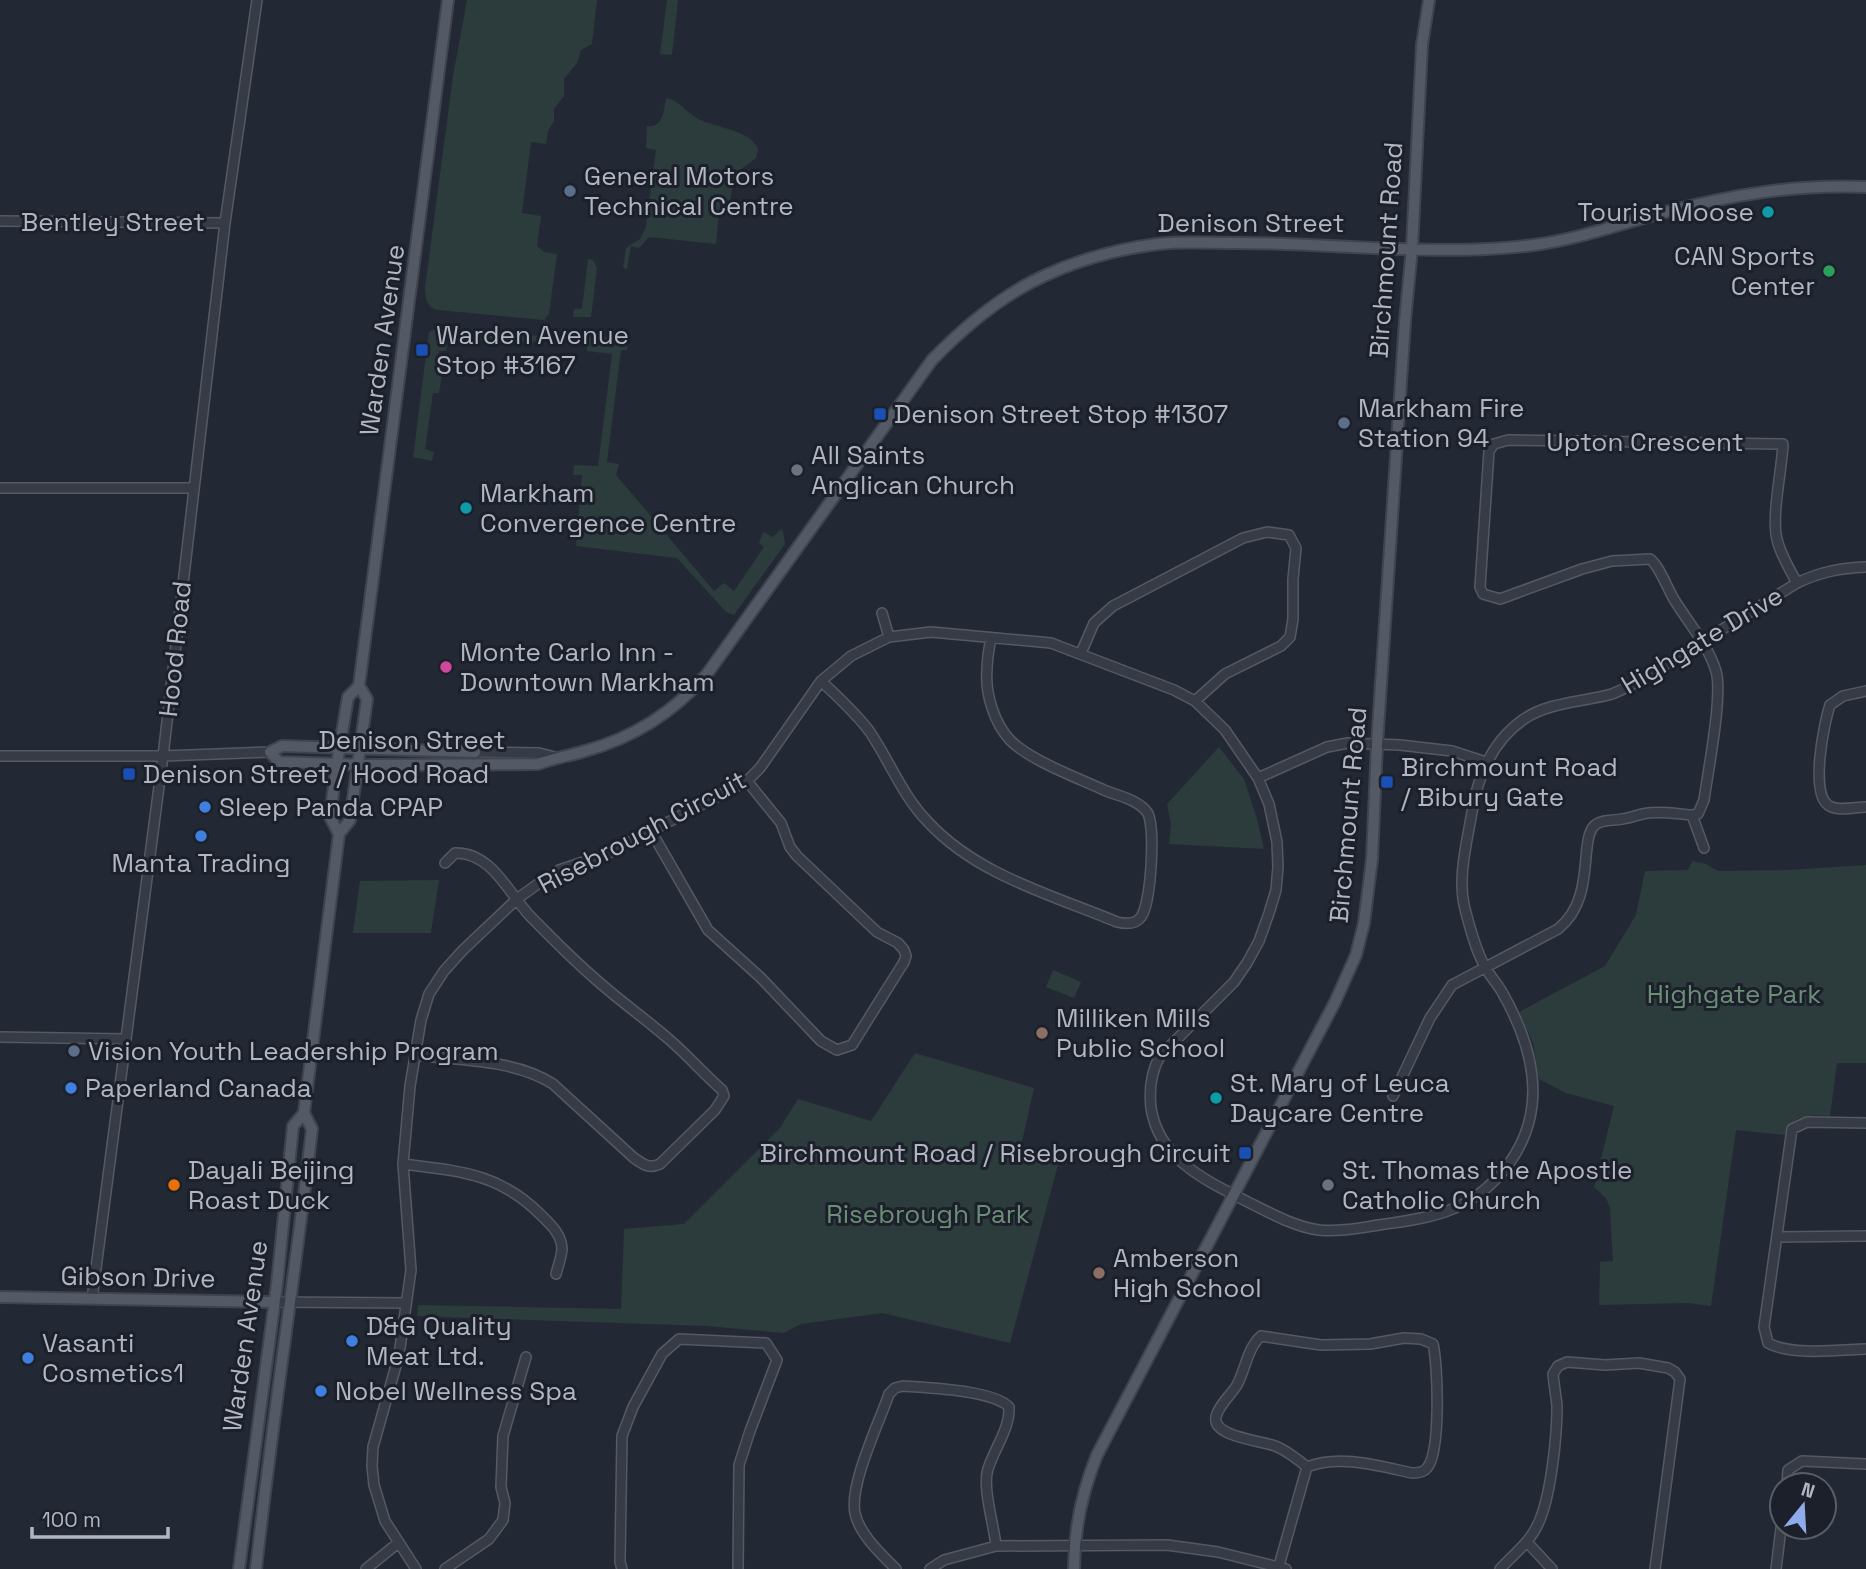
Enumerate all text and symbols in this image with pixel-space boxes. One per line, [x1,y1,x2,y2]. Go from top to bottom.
street label: Birchmount Road [1361,141,1411,359]
place label: General Motors Technical Centre [584,159,794,223]
marker: General Motors Technical Centre [562,183,578,199]
place label: Tourist Moose [1577,195,1754,229]
marker: Tourist Moose [1760,204,1776,220]
street label: Bentley Street [21,205,205,239]
street label: Denison Street [1158,206,1344,240]
place label: CAN Sports Center [1674,239,1815,303]
street label: Warden Avenue [352,242,412,438]
marker: CAN Sports Center [1821,263,1837,279]
place label: Warden Avenue Stop #3167 [436,318,629,382]
marker: Warden Avenue Stop #3167 [414,342,430,358]
place label: Markham Fire Station 94 [1358,391,1524,455]
place label: Denison Street Stop #1307 [894,397,1228,431]
marker: Denison Street Stop #1307 [872,406,888,422]
marker: Markham Fire Station 94 [1336,415,1352,431]
street label: Upton Crescent [1546,425,1744,459]
place label: All Saints Anglican Church [811,438,1015,502]
marker: All Saints Anglican Church [789,462,805,478]
place label: Markham Convergence Centre [480,476,737,540]
marker: Markham Convergence Centre [458,500,474,516]
street label: Highgate Drive [1615,578,1789,702]
street label: Hood Road [151,579,199,719]
place label: Monte Carlo Inn - Downtown Markham [460,635,715,699]
marker: Monte Carlo Inn - Downtown Markham [438,659,454,675]
street label: Birchmount Road [1322,706,1374,924]
street label: Denison Street [319,723,505,757]
place label: Birchmount Road / Bibury Gate [1401,750,1618,814]
place label: Denison Street / Hood Road [143,757,489,791]
street label: Risebrough Circuit [532,763,752,901]
marker: Denison Street / Hood Road [121,766,137,782]
marker: Birchmount Road / Bibury Gate [1379,774,1395,790]
place label: Sleep Panda CPAP [219,790,443,824]
marker: Sleep Panda CPAP [197,799,213,815]
marker: Manta Trading [193,828,209,844]
place label: Manta Trading [112,846,290,880]
park label: Highgate Park [1647,977,1821,1011]
place label: Milliken Mills Public School [1056,1001,1225,1065]
marker: Milliken Mills Public School [1034,1025,1050,1041]
place label: Vision Youth Leadership Program [88,1034,499,1068]
marker: Vision Youth Leadership Program [66,1043,82,1059]
place label: St. Mary of Leuca Daycare Centre [1230,1066,1450,1130]
place label: Paperland Canada [85,1071,312,1105]
marker: Paperland Canada [63,1080,79,1096]
marker: St. Mary of Leuca Daycare Centre [1208,1090,1224,1106]
place label: Birchmount Road / Risebrough Circuit [760,1136,1231,1170]
marker: Birchmount Road / Risebrough Circuit [1237,1145,1253,1161]
place label: Dayali Beijing Roast Duck [188,1153,355,1217]
place label: St. Thomas the Apostle Catholic Church [1342,1153,1632,1217]
marker: Dayali Beijing Roast Duck [166,1177,182,1193]
marker: St. Thomas the Apostle Catholic Church [1320,1177,1336,1193]
park label: Risebrough Park [826,1197,1030,1231]
street label: Warden Avenue [215,1238,275,1434]
place label: Amberson High School [1113,1241,1262,1305]
street label: Gibson Drive [60,1259,216,1295]
marker: Amberson High School [1091,1265,1107,1281]
place label: D&G Quality Meat Ltd. [366,1309,512,1373]
place label: Vasanti Cosmetics1 [42,1326,184,1390]
marker: D&G Quality Meat Ltd. [344,1333,360,1349]
marker: Vasanti Cosmetics1 [20,1350,36,1366]
place label: Nobel Wellness Spa [335,1374,577,1408]
marker: Nobel Wellness Spa [313,1383,329,1399]
north arrow [1768,1471,1838,1541]
text: N [1798,1476,1818,1504]
scale bar [32,1496,168,1540]
text: 100 m [42,1506,101,1533]

